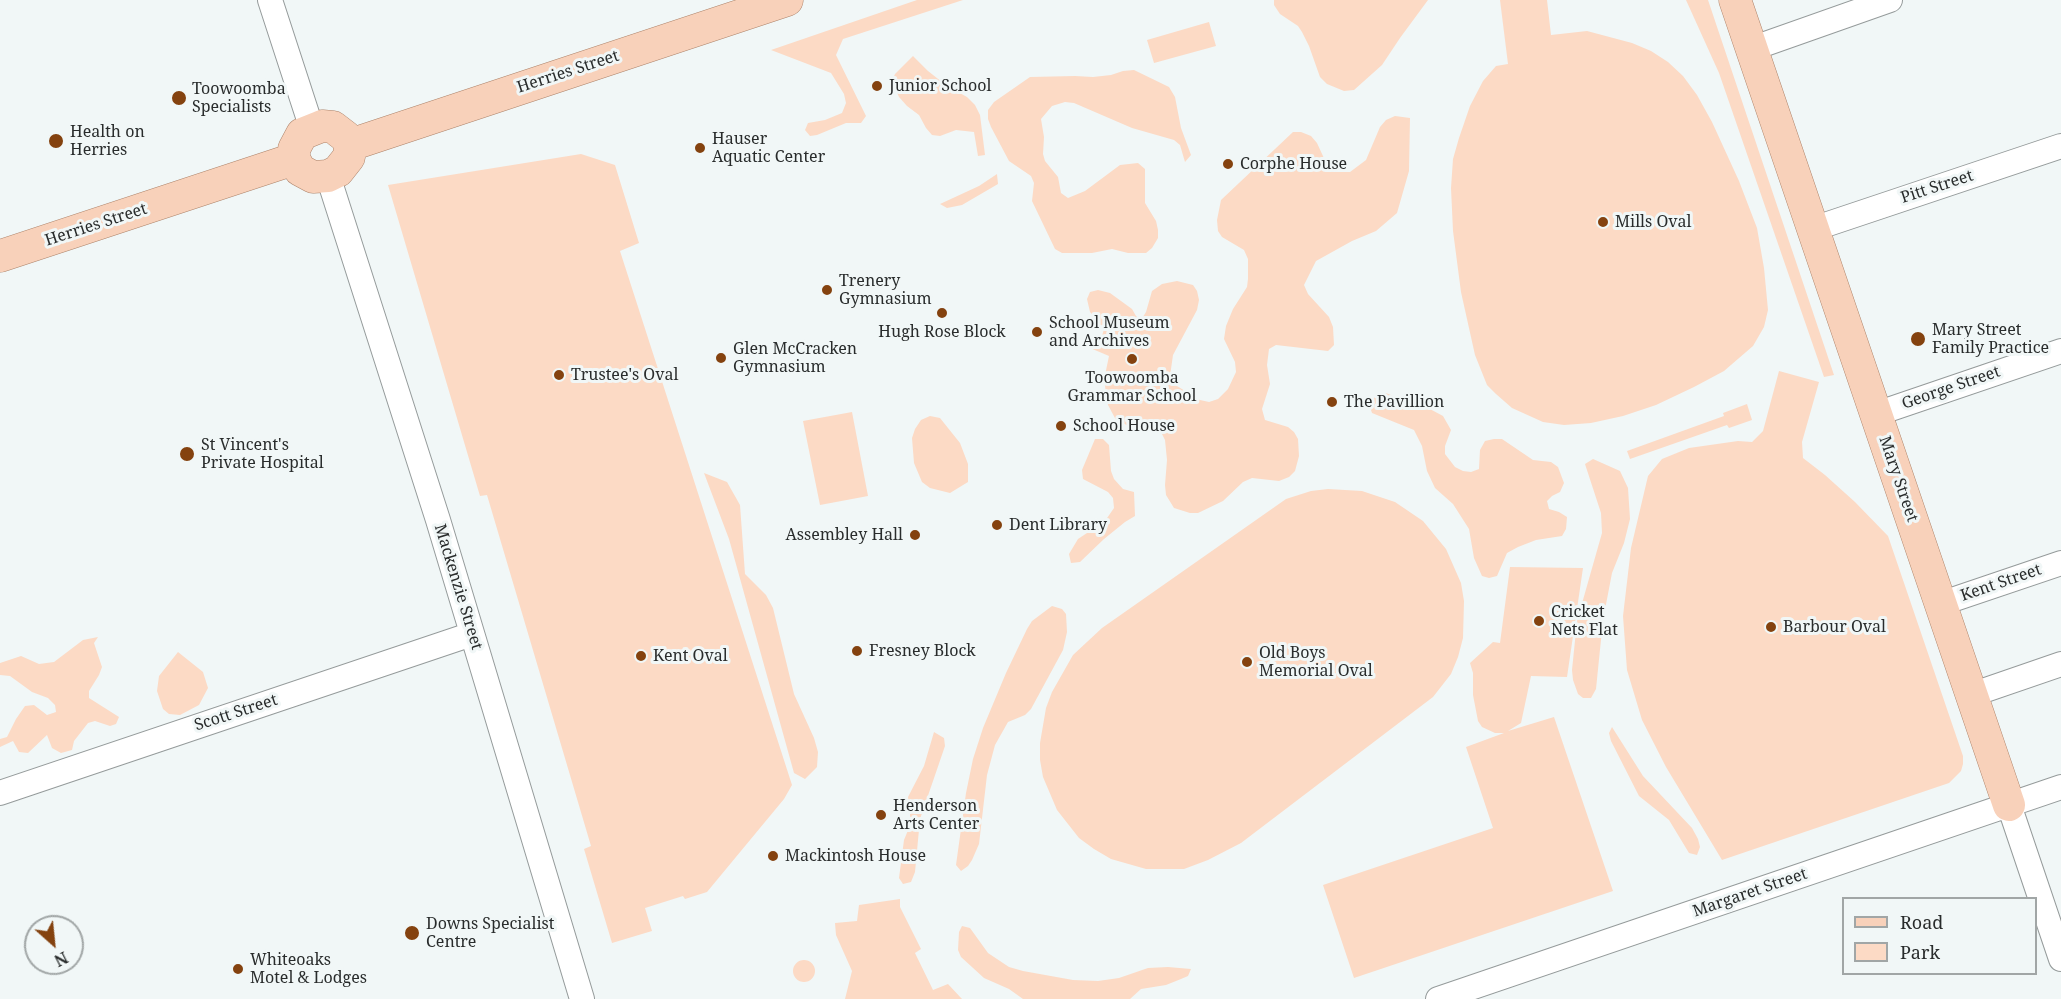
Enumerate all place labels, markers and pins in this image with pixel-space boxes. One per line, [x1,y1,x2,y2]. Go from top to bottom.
place label: Junior School [889,76,991,96]
place label: Toowoomba Specialists [192,79,286,117]
marker: Junior School [870,79,884,93]
marker: Toowoomba Specialists [170,89,188,107]
place label: Health on Herries [70,122,145,160]
place label: Hauser Aquatic Center [712,129,825,167]
marker: Health on Herries [47,132,65,150]
marker: Hauser Aquatic Center [693,141,707,155]
place label: Corphe House [1240,154,1347,174]
marker: Corphe House [1221,157,1235,171]
place label: Mills Oval [1615,212,1692,232]
marker: Mills Oval [1596,215,1610,229]
place label: Trenery Gymnasium [839,271,932,309]
marker: Trenery Gymnasium [820,283,834,297]
marker: Hugh Rose Block [935,306,949,320]
place label: School Museum and Archives [1049,313,1170,351]
place label: Mary Street Family Practice [1932,320,2049,358]
place label: Hugh Rose Block [878,322,1006,342]
marker: School Museum and Archives [1030,325,1044,339]
marker: Mary Street Family Practice [1909,330,1927,348]
place label: Glen McCracken Gymnasium [733,339,857,377]
marker: Glen McCracken Gymnasium [714,351,728,365]
marker: Toowoomba Grammar School [1125,352,1139,366]
place label: Trustee's Oval [571,365,678,385]
marker: Trustee's Oval [552,368,566,382]
place label: Toowoomba Grammar School [1068,368,1196,406]
place label: The Pavillion [1344,392,1444,412]
marker: The Pavillion [1325,395,1339,409]
place label: School House [1073,416,1175,436]
marker: School House [1054,419,1068,433]
place label: St Vincent's Private Hospital [201,435,324,473]
marker: St Vincent's Private Hospital [178,445,196,463]
place label: Dent Library [1009,515,1107,535]
marker: Dent Library [990,518,1004,532]
place label: Assembley Hall [785,525,903,545]
marker: Assembley Hall [908,528,922,542]
place label: Cricket Nets Flat [1551,602,1618,640]
marker: Cricket Nets Flat [1532,614,1546,628]
place label: Barbour Oval [1783,617,1886,637]
marker: Barbour Oval [1764,620,1778,634]
place label: Fresney Block [869,641,976,661]
place label: Old Boys Memorial Oval [1259,643,1373,681]
marker: Fresney Block [850,644,864,658]
place label: Kent Oval [653,646,728,666]
marker: Kent Oval [634,649,648,663]
marker: Old Boys Memorial Oval [1240,655,1254,669]
place label: Henderson Arts Center [893,796,979,834]
marker: Henderson Arts Center [874,808,888,822]
place label: Mackintosh House [785,846,926,866]
marker: Mackintosh House [766,849,780,863]
place label: Downs Specialist Centre [426,914,554,952]
marker: Downs Specialist Centre [403,924,421,942]
place label: Whiteoaks Motel & Lodges [250,950,367,988]
marker: Whiteoaks Motel & Lodges [231,962,245,976]

